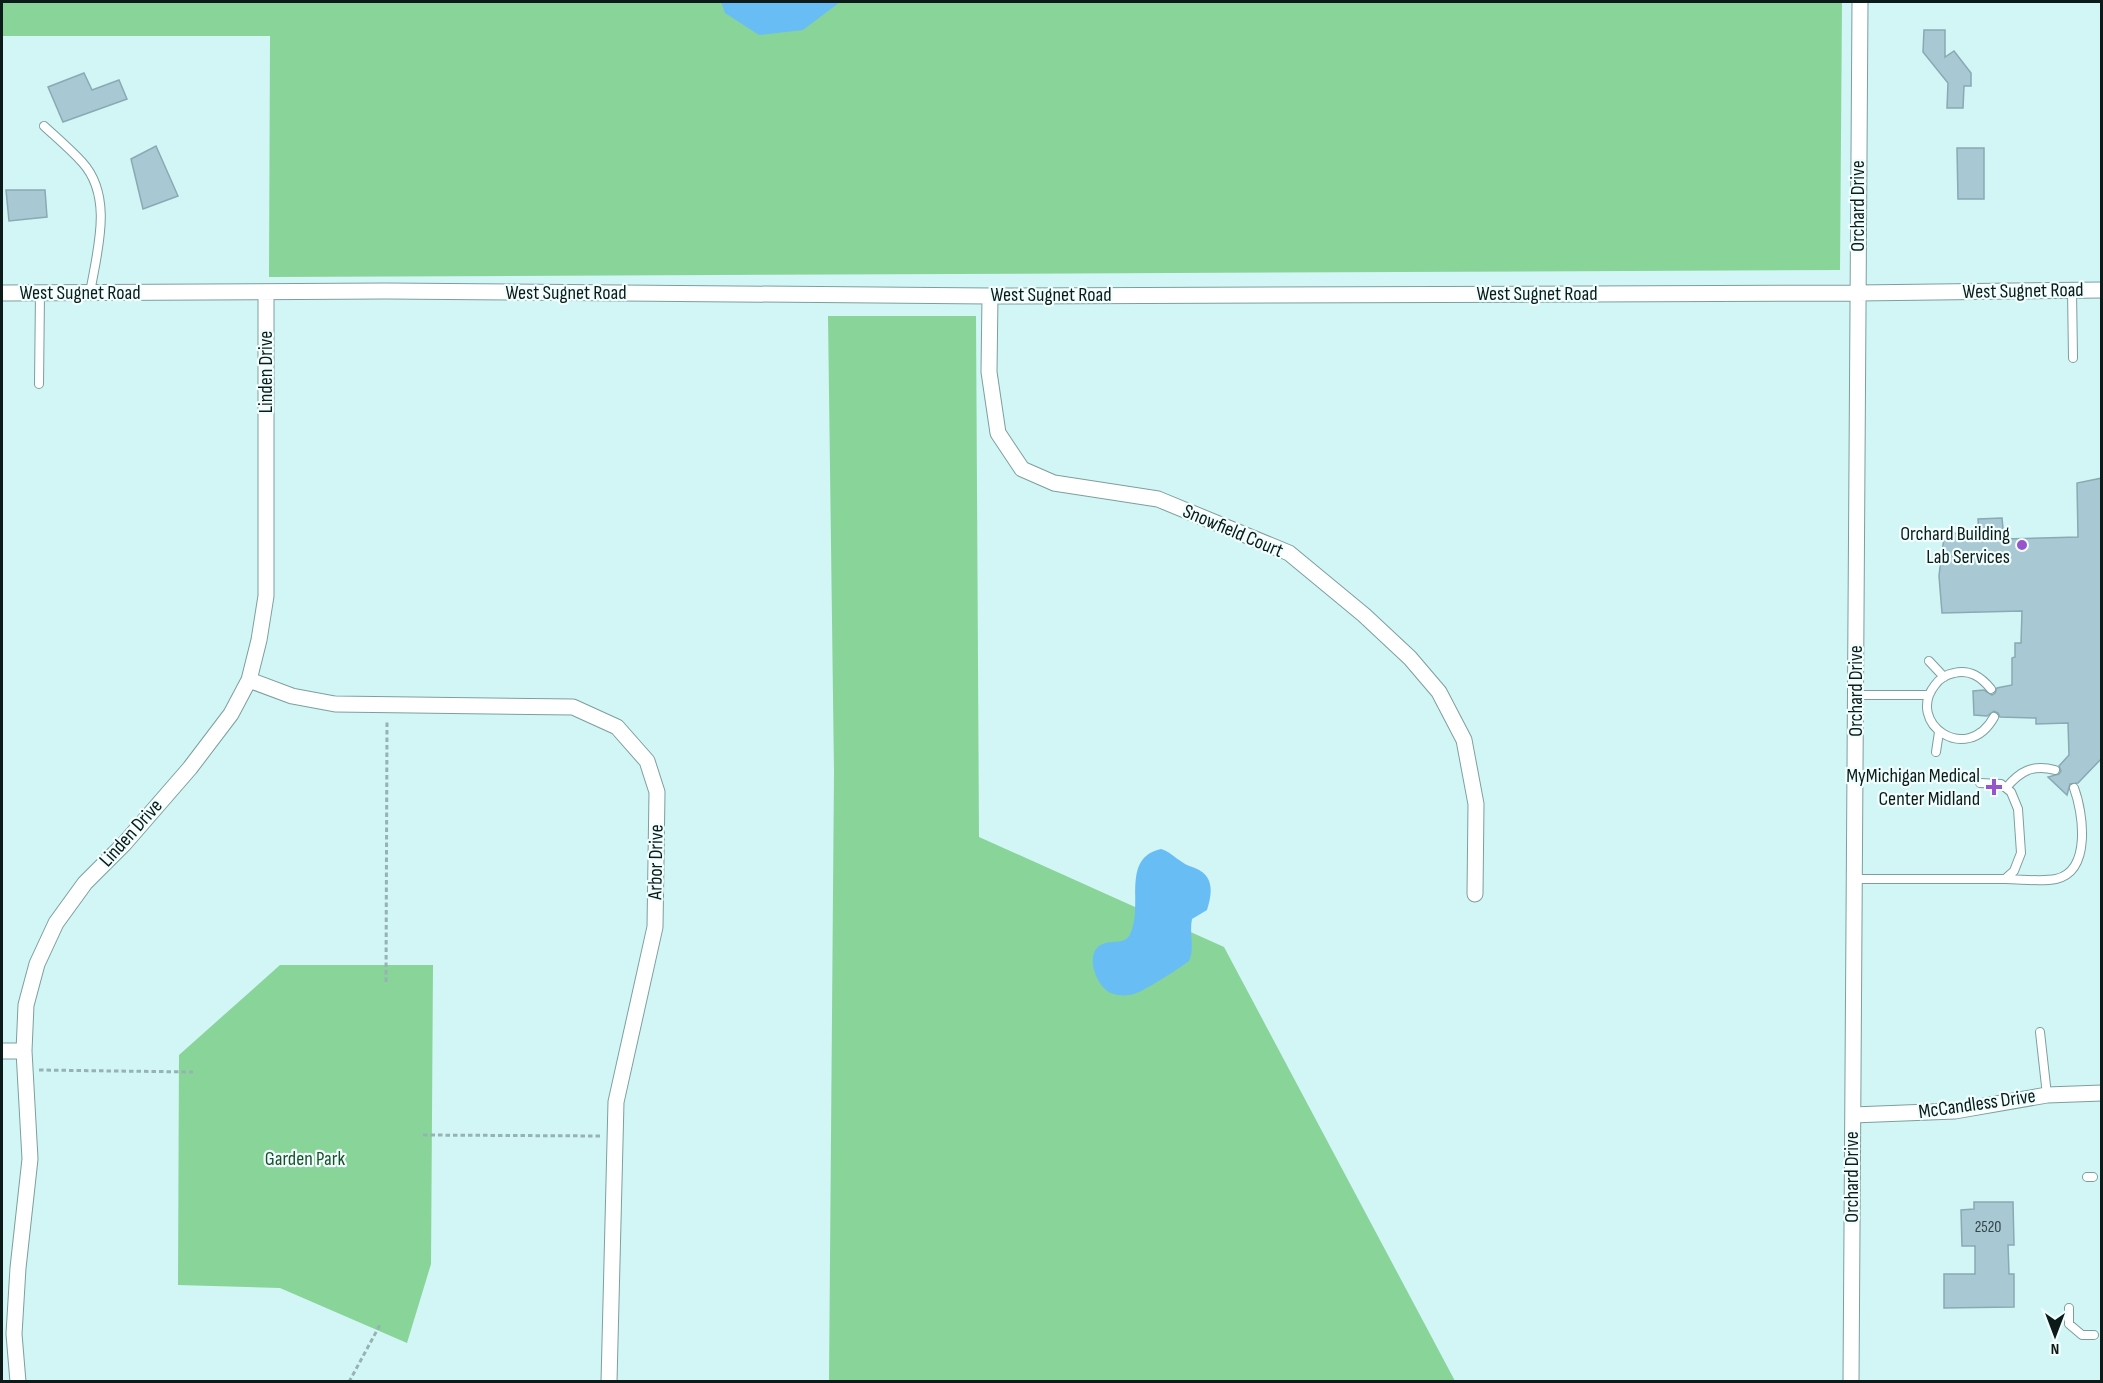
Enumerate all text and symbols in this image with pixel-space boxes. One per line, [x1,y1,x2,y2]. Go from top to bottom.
street label: Orchard Drive [1846,160,1870,252]
street label: West Sugnet Road [1962,278,2084,304]
street label: West Sugnet Road [19,281,141,305]
street label: West Sugnet Road [505,281,627,305]
street label: West Sugnet Road [1476,282,1598,306]
street label: West Sugnet Road [990,283,1112,307]
street label: Linden Drive [254,331,278,413]
street label: Snowfield Court [1179,499,1287,563]
place label: Orchard Building Lab Services [1900,522,2010,569]
marker: Orchard Building Lab Services [2015,538,2029,552]
street label: Orchard Drive [1844,645,1868,737]
place label: MyMichigan Medical Center Midland [1846,764,1980,811]
marker: MyMichigan Medical Center Midland [1985,778,2003,796]
street label: Linden Drive [94,794,168,872]
street label: Arbor Drive [643,824,669,901]
street label: McCandless Drive [1917,1084,2037,1124]
street label: Orchard Drive [1840,1131,1864,1223]
park label: Garden Park [265,1147,346,1171]
house number: 2520 [1975,1218,2001,1237]
north arrow [2025,1305,2085,1365]
text: N [2051,1339,2059,1358]

